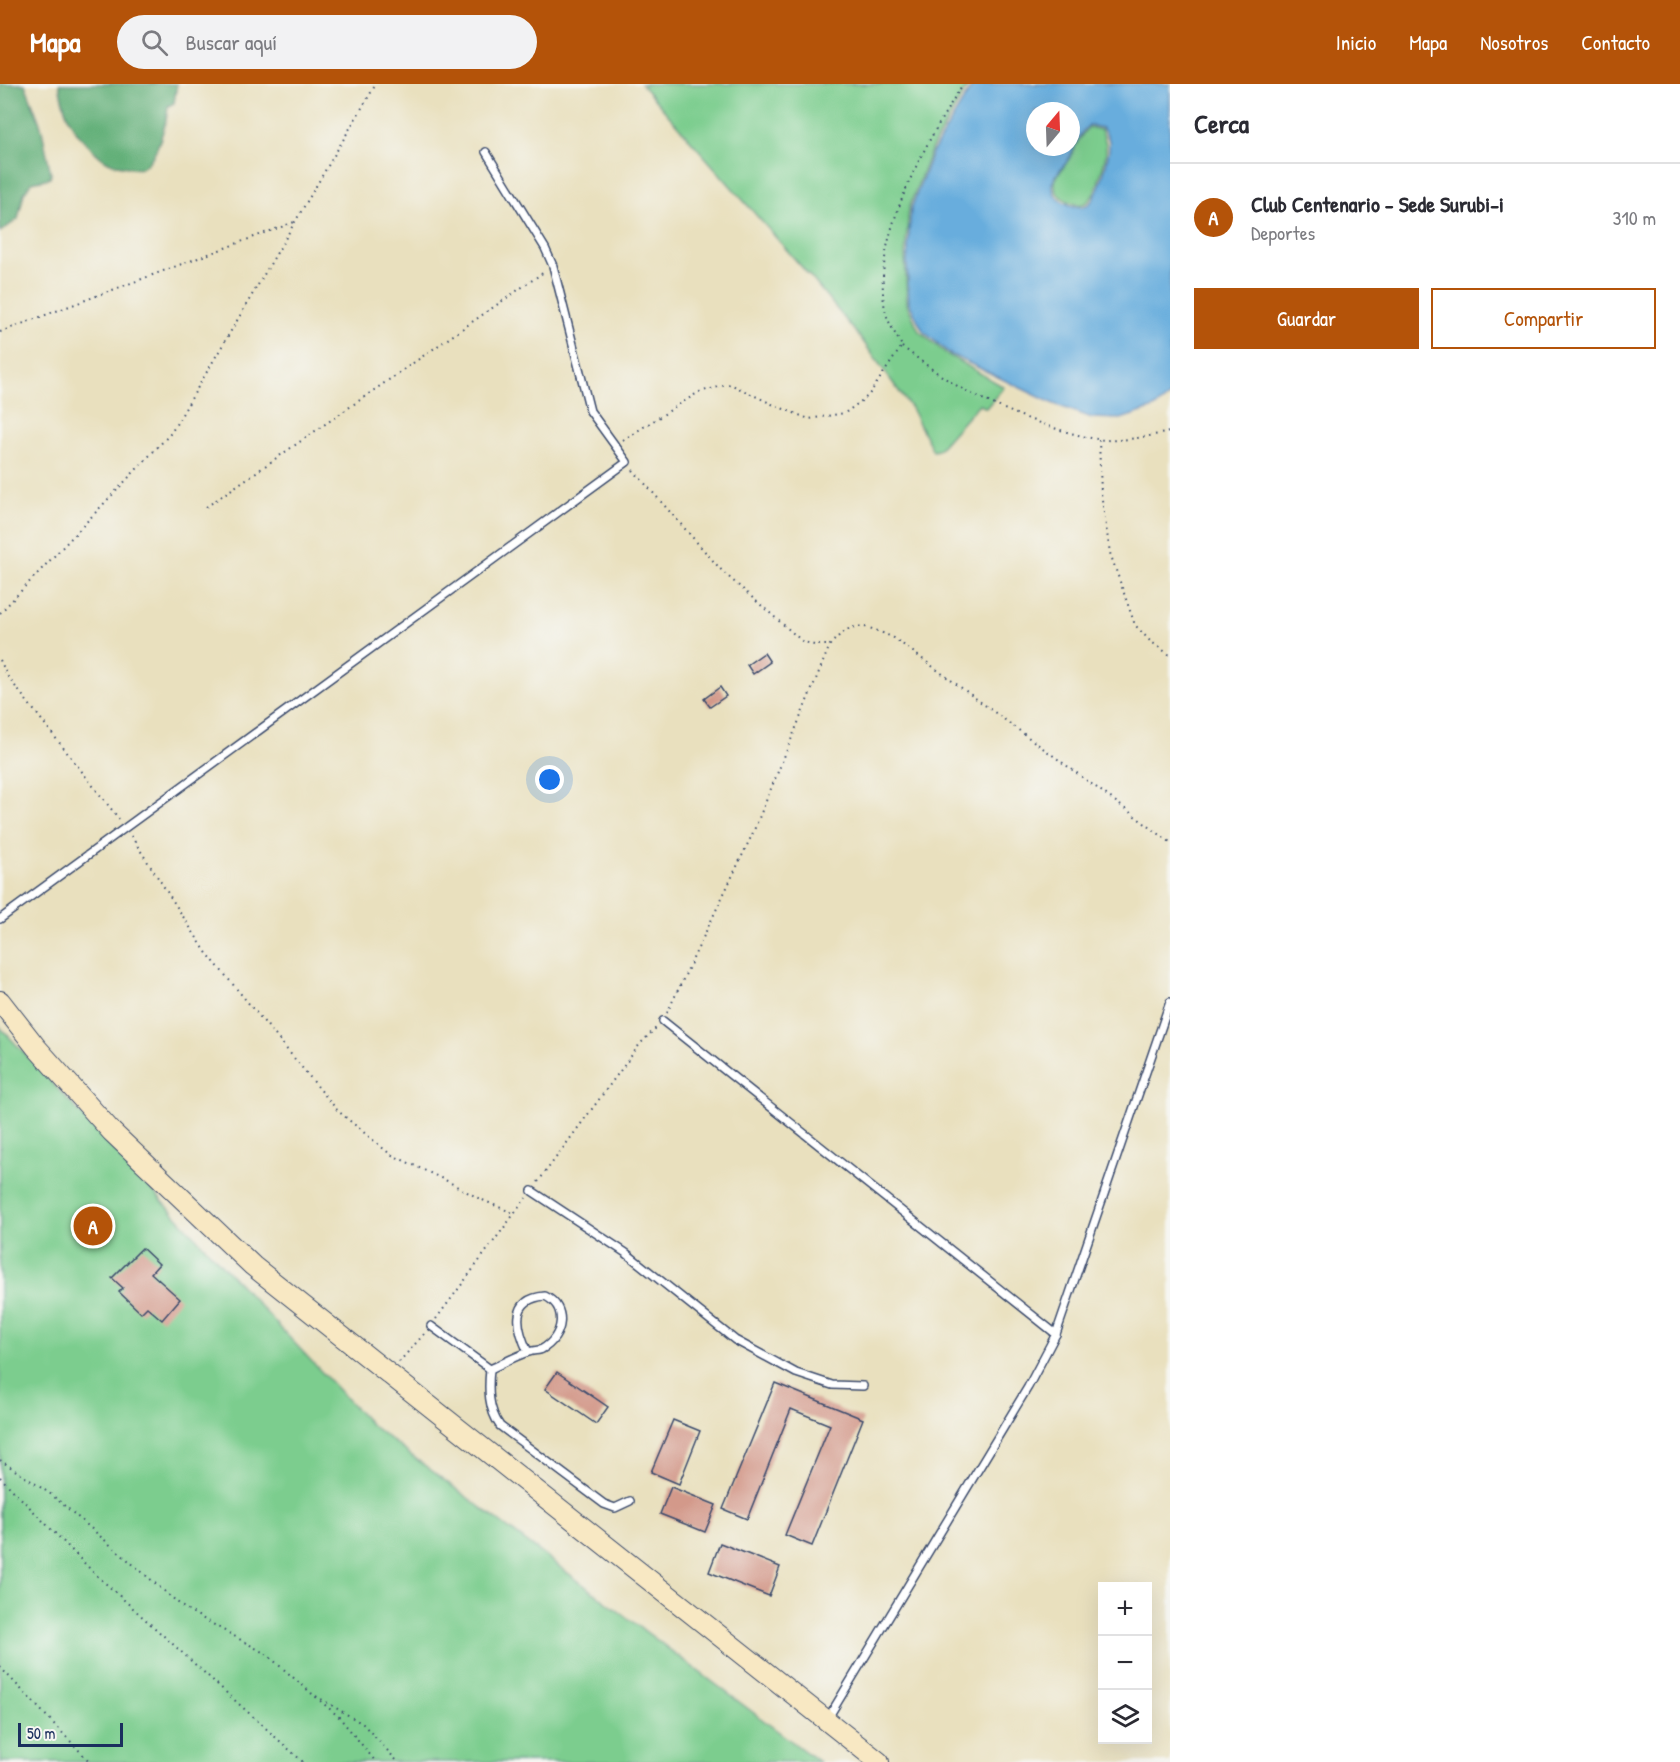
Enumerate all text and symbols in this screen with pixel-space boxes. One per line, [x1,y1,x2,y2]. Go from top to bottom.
search box [117,15,537,69]
text: Mapa [30,23,81,61]
icon: search [138,26,171,59]
text: Buscar aquí [186,27,277,57]
text: Inicio [1336,28,1376,57]
text: Mapa [1409,28,1447,57]
text: Nosotros [1480,28,1548,57]
text: Contacto [1581,28,1650,57]
north arrow [1026,102,1080,156]
text: Cerca [1194,106,1249,141]
text: Club Centenario - Sede Surubi-i [1251,189,1504,219]
text: A [1209,204,1218,231]
text: 310 m [1613,204,1656,231]
text: Deportes [1251,219,1315,246]
button: Guardar [1194,288,1419,349]
button: Compartir [1431,288,1656,349]
your location [535,765,564,794]
pin: A [74,1204,112,1248]
map controls [1098,1582,1152,1744]
button: + [1098,1582,1152,1636]
button: − [1098,1636,1152,1690]
button: layers [1098,1690,1152,1744]
scale bar [18,1720,123,1748]
text: 50 m [27,1722,56,1744]

